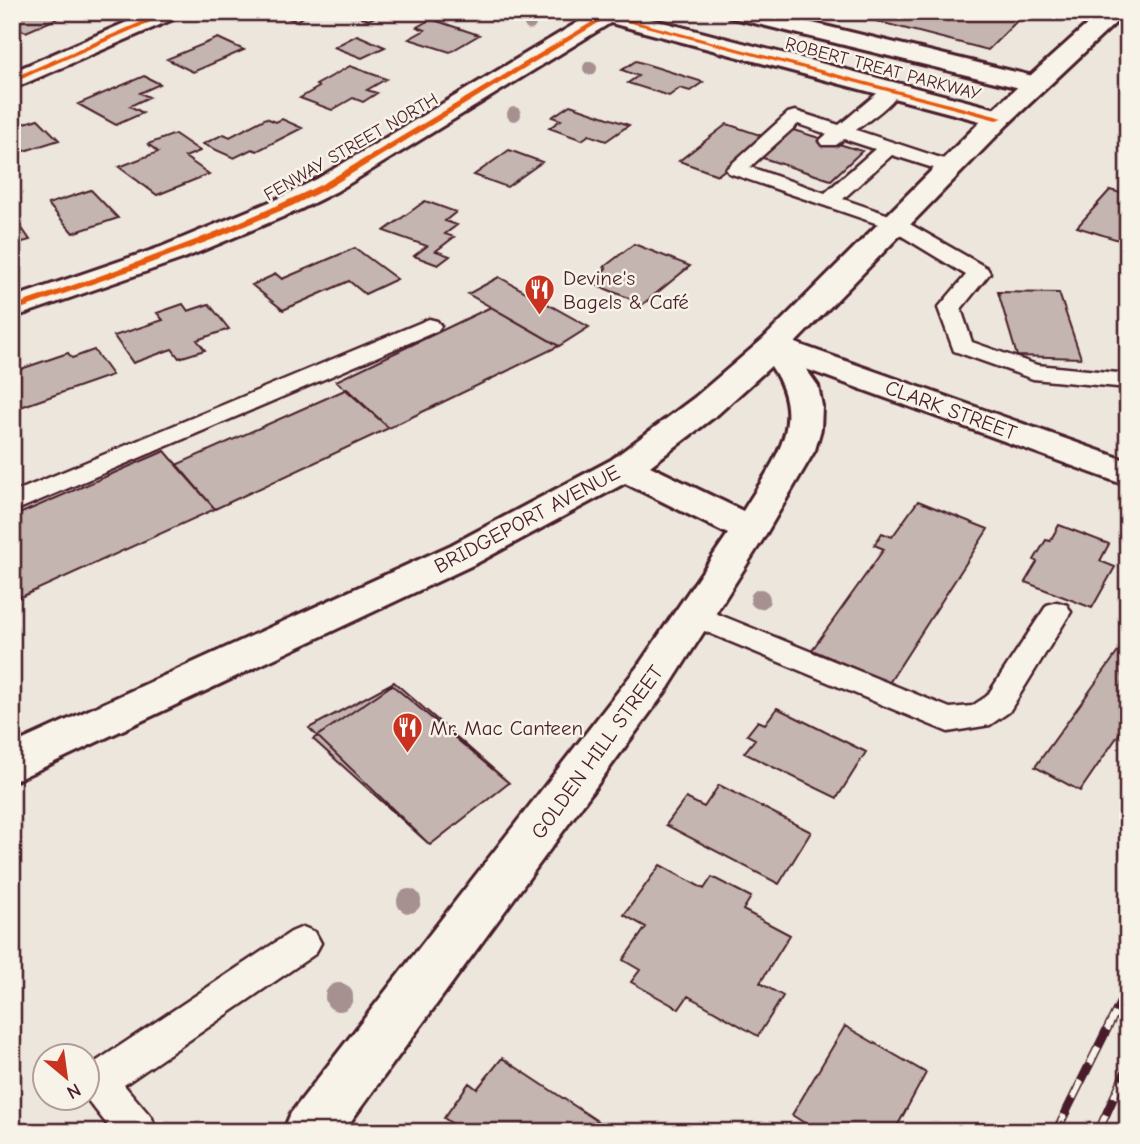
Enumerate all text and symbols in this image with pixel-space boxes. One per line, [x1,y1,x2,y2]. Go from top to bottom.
street label: ROBERT TREAT PARKWAY [783,33,983,105]
street label: FENWAY STREET NORTH [260,89,442,205]
place label: Devine's Bagels & Café [563,266,689,314]
restaurant icon: Devine's Bagels & Café [523,273,557,317]
street label: CLARK STREET [882,375,1020,445]
street label: BRIDGEPORT AVENUE [430,460,624,578]
street label: GOLDEN HILL STREET [526,661,668,843]
restaurant icon: Mr. Mac Canteen [390,711,424,755]
place label: Mr. Mac Canteen [430,716,583,740]
north arrow [32,1042,102,1112]
text: N [63,1078,85,1104]

